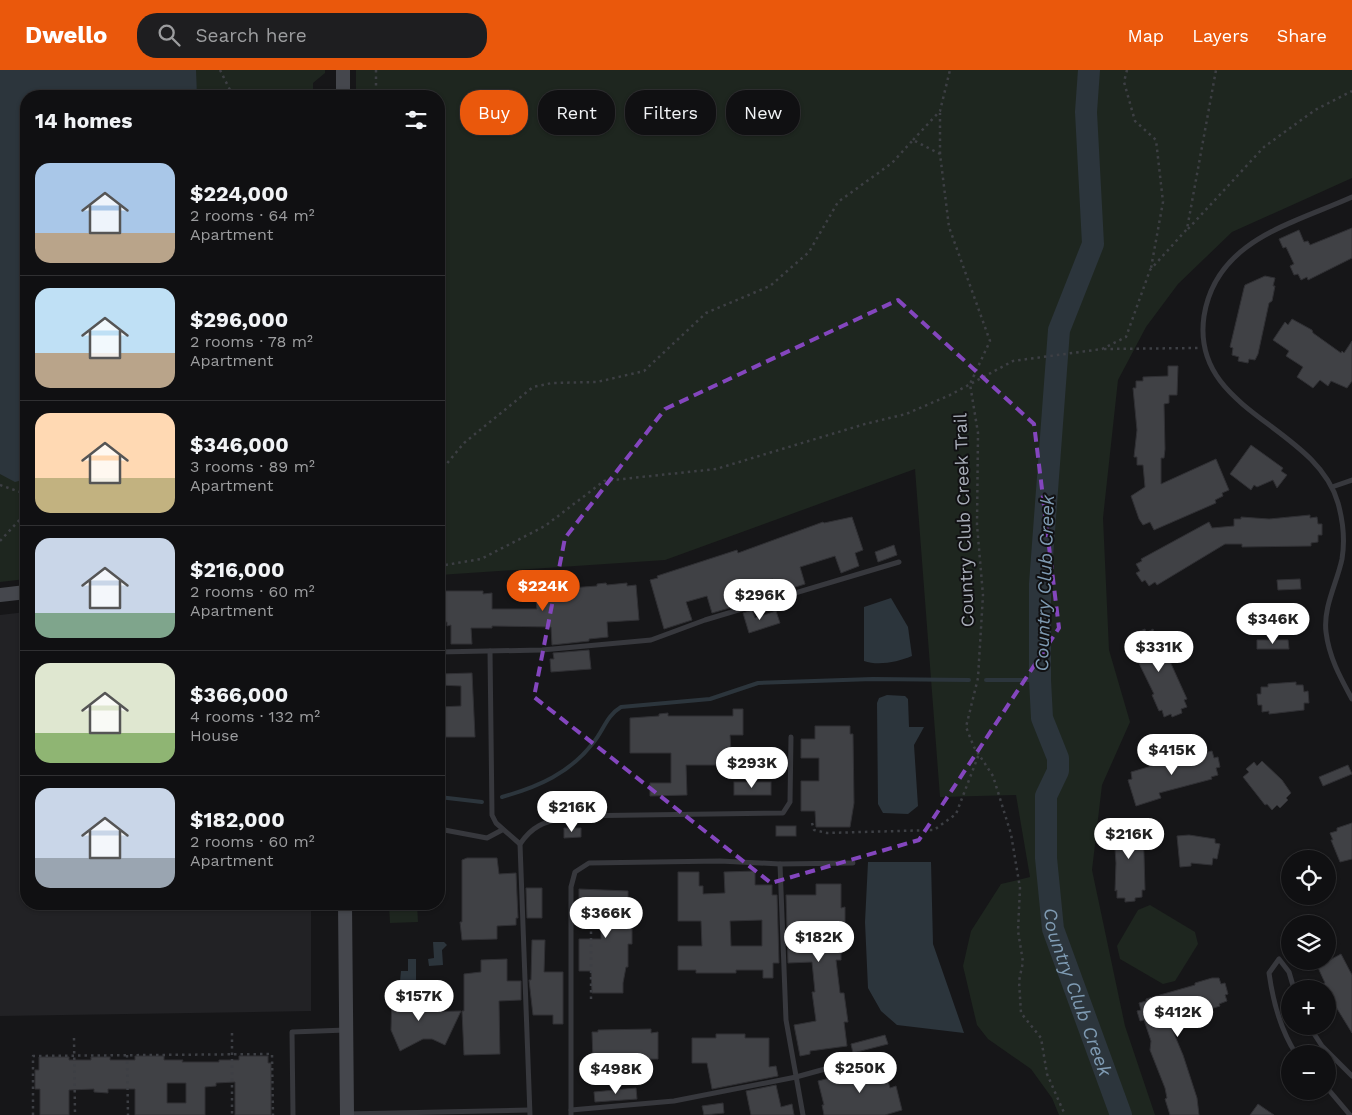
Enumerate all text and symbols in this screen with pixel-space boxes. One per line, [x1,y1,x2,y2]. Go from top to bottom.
search box [137,13,487,58]
text: Dwello [25,21,107,49]
icon: search [155,21,183,49]
text: Search here [195,24,307,47]
text: Map [1127,25,1164,46]
text: Layers [1192,25,1249,46]
text: Share [1277,25,1327,46]
chip: Buy [460,90,528,135]
chip: Rent [538,90,615,135]
chip: Filters [625,90,716,135]
chip: New [726,90,800,135]
icon: filters [402,106,430,134]
text: 14 homes [35,108,132,133]
text: $224,000 [190,181,288,206]
icon: home [75,183,135,243]
text: 2 rooms · 64 m² [190,206,315,225]
text: Apartment [190,225,273,244]
text: $296,000 [190,307,288,332]
icon: home [75,308,135,368]
text: 2 rooms · 78 m² [190,332,313,351]
text: Apartment [190,351,273,370]
street label: Country Club Creek Trail [949,412,978,628]
text: $346,000 [190,432,289,457]
icon: home [75,433,135,493]
text: 3 rooms · 89 m² [190,457,315,476]
text: Apartment [190,476,273,495]
water label: Country Club Creek [1030,494,1059,672]
text: $216,000 [190,557,284,582]
icon: home [75,558,135,618]
pin: $224K [508,570,578,612]
text: $224K [518,576,568,595]
pin: $296K [725,578,795,621]
text: 2 rooms · 60 m² [190,582,315,601]
text: $296K [735,585,785,604]
text: Apartment [190,601,273,620]
pin: $346K [1238,602,1308,645]
text: $346K [1247,609,1299,628]
pin: $331K [1124,630,1194,673]
text: $331K [1135,637,1183,656]
text: $366,000 [190,682,288,707]
icon: home [75,683,135,743]
text: 4 rooms · 132 m² [190,707,320,726]
text: House [190,726,239,745]
pin: $415K [1137,734,1207,776]
text: $415K [1148,740,1196,759]
pin: $293K [717,746,787,789]
text: $293K [727,753,777,772]
pin: $216K [537,790,607,833]
text: $216K [548,797,596,816]
text: $182,000 [190,807,285,832]
icon: home [75,808,135,868]
pin: $216K [1094,818,1164,860]
text: $216K [1105,824,1153,843]
text: 2 rooms · 60 m² [190,832,315,851]
map controls [1281,850,1336,1100]
button: locate [1281,850,1336,905]
text: Apartment [190,851,273,870]
pin: $366K [571,896,641,939]
text: $366K [581,903,631,922]
water label: Country Club Creek [1039,907,1117,1080]
button: layers [1281,915,1336,970]
pin: $182K [784,920,854,963]
text: $182K [795,927,843,946]
pin: $157K [384,980,454,1022]
button: + [1281,980,1336,1035]
text: $157K [396,986,442,1005]
pin: $412K [1143,996,1213,1038]
text: $412K [1154,1002,1202,1021]
button: − [1281,1045,1336,1100]
pin: $498K [581,1052,651,1095]
pin: $250K [825,1052,895,1094]
text: $250K [835,1058,885,1077]
text: $498K [590,1059,642,1078]

